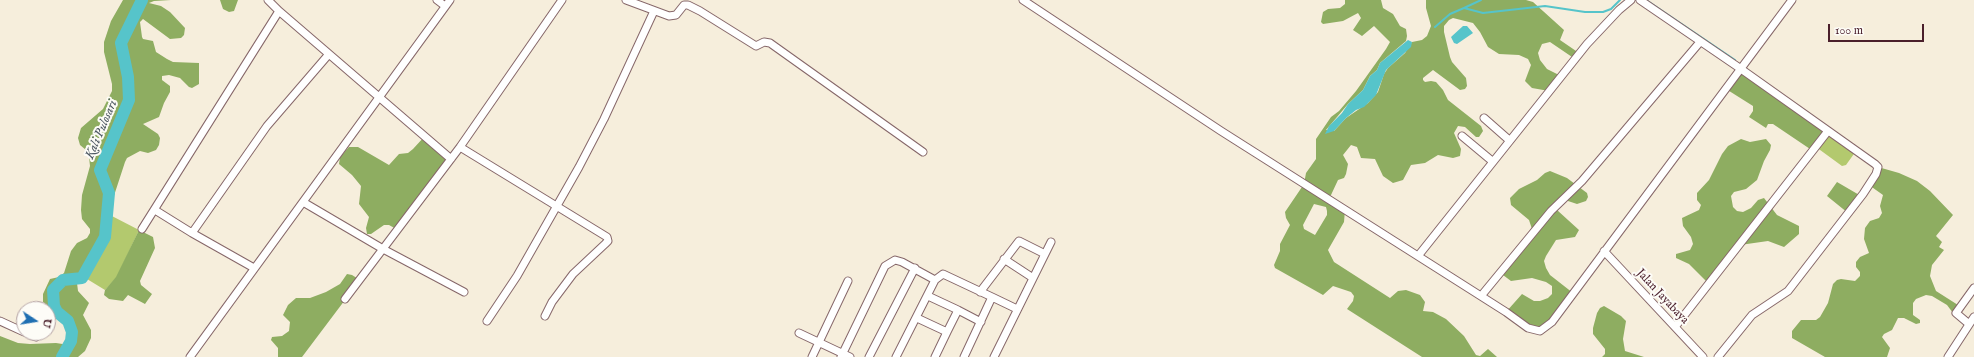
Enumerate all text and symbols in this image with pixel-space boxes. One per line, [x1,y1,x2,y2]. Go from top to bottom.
scale bar [1830,16,1926,42]
text: 100 m [1835,23,1863,38]
water label: Kali Pulosari [83,98,121,162]
street label: Jalan Jayabaya [1633,266,1691,328]
north arrow [16,301,56,341]
text: U [39,317,55,329]

